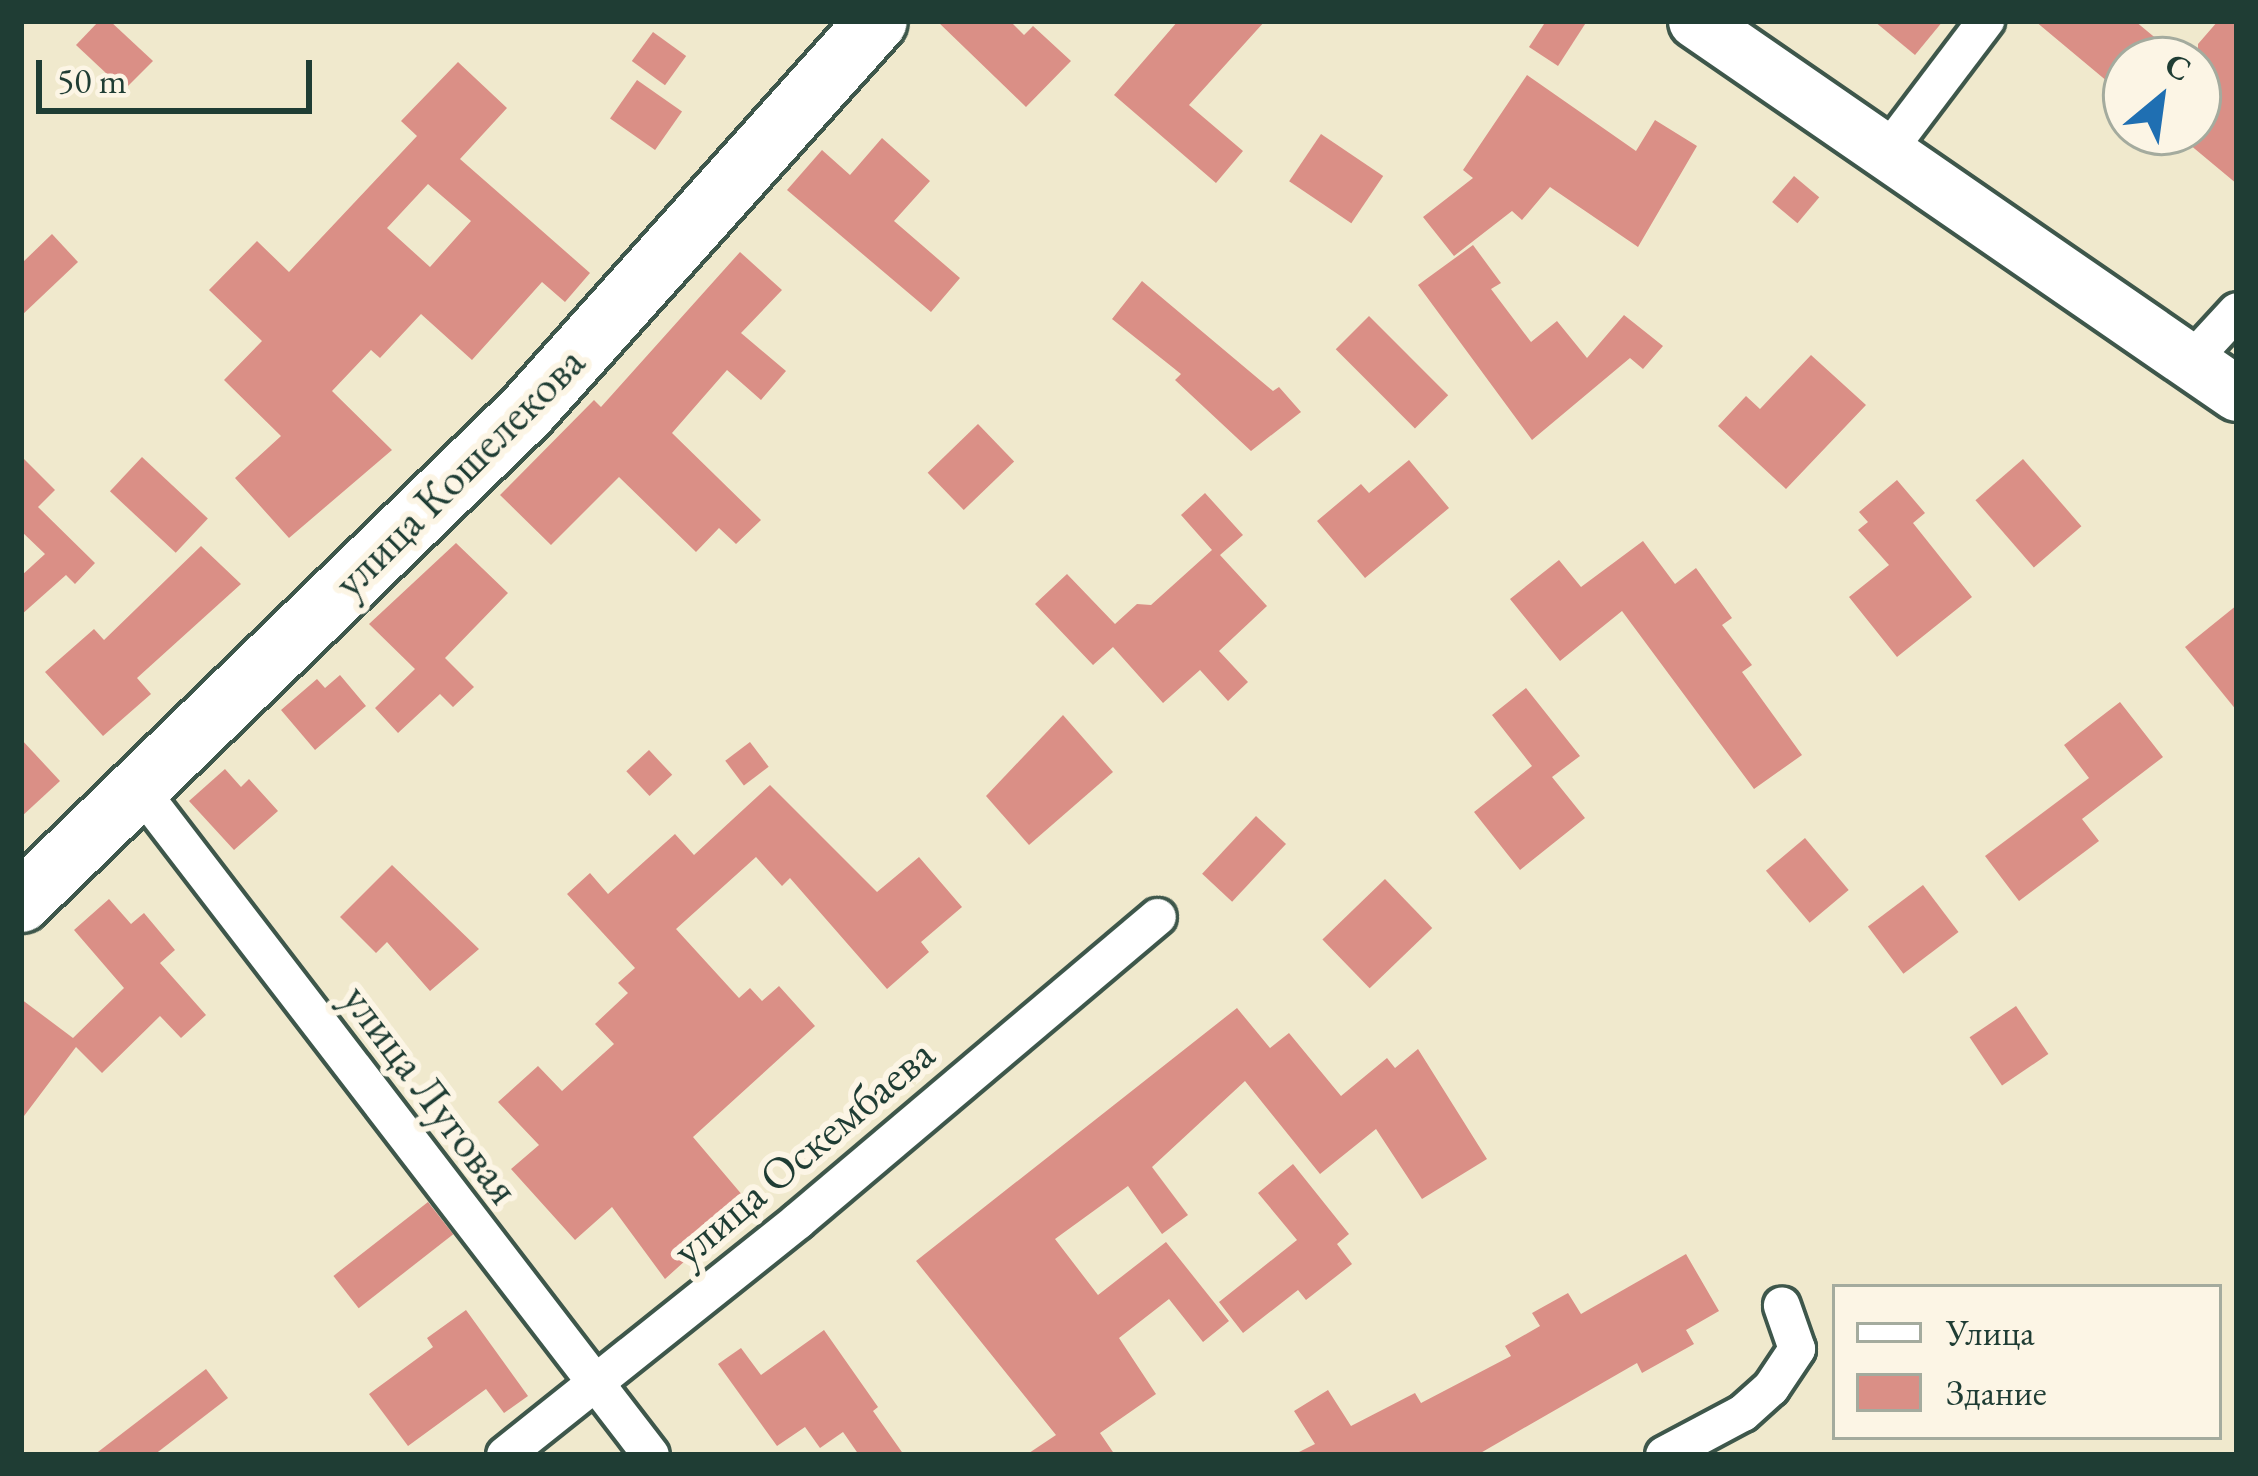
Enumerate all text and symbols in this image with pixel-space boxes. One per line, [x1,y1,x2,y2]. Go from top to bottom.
scale bar [42,36,318,110]
north arrow [2102,36,2222,156]
text: С [2158,42,2199,91]
text: 50 m [57,57,127,104]
street label: улица Кошелекова [322,335,596,609]
street label: улица Луговая [331,973,531,1215]
street label: улица Оскембаева [661,1027,945,1277]
legend [1832,1284,2222,1440]
text: Улица [1946,1309,2035,1356]
text: Здание [1946,1369,2047,1416]

